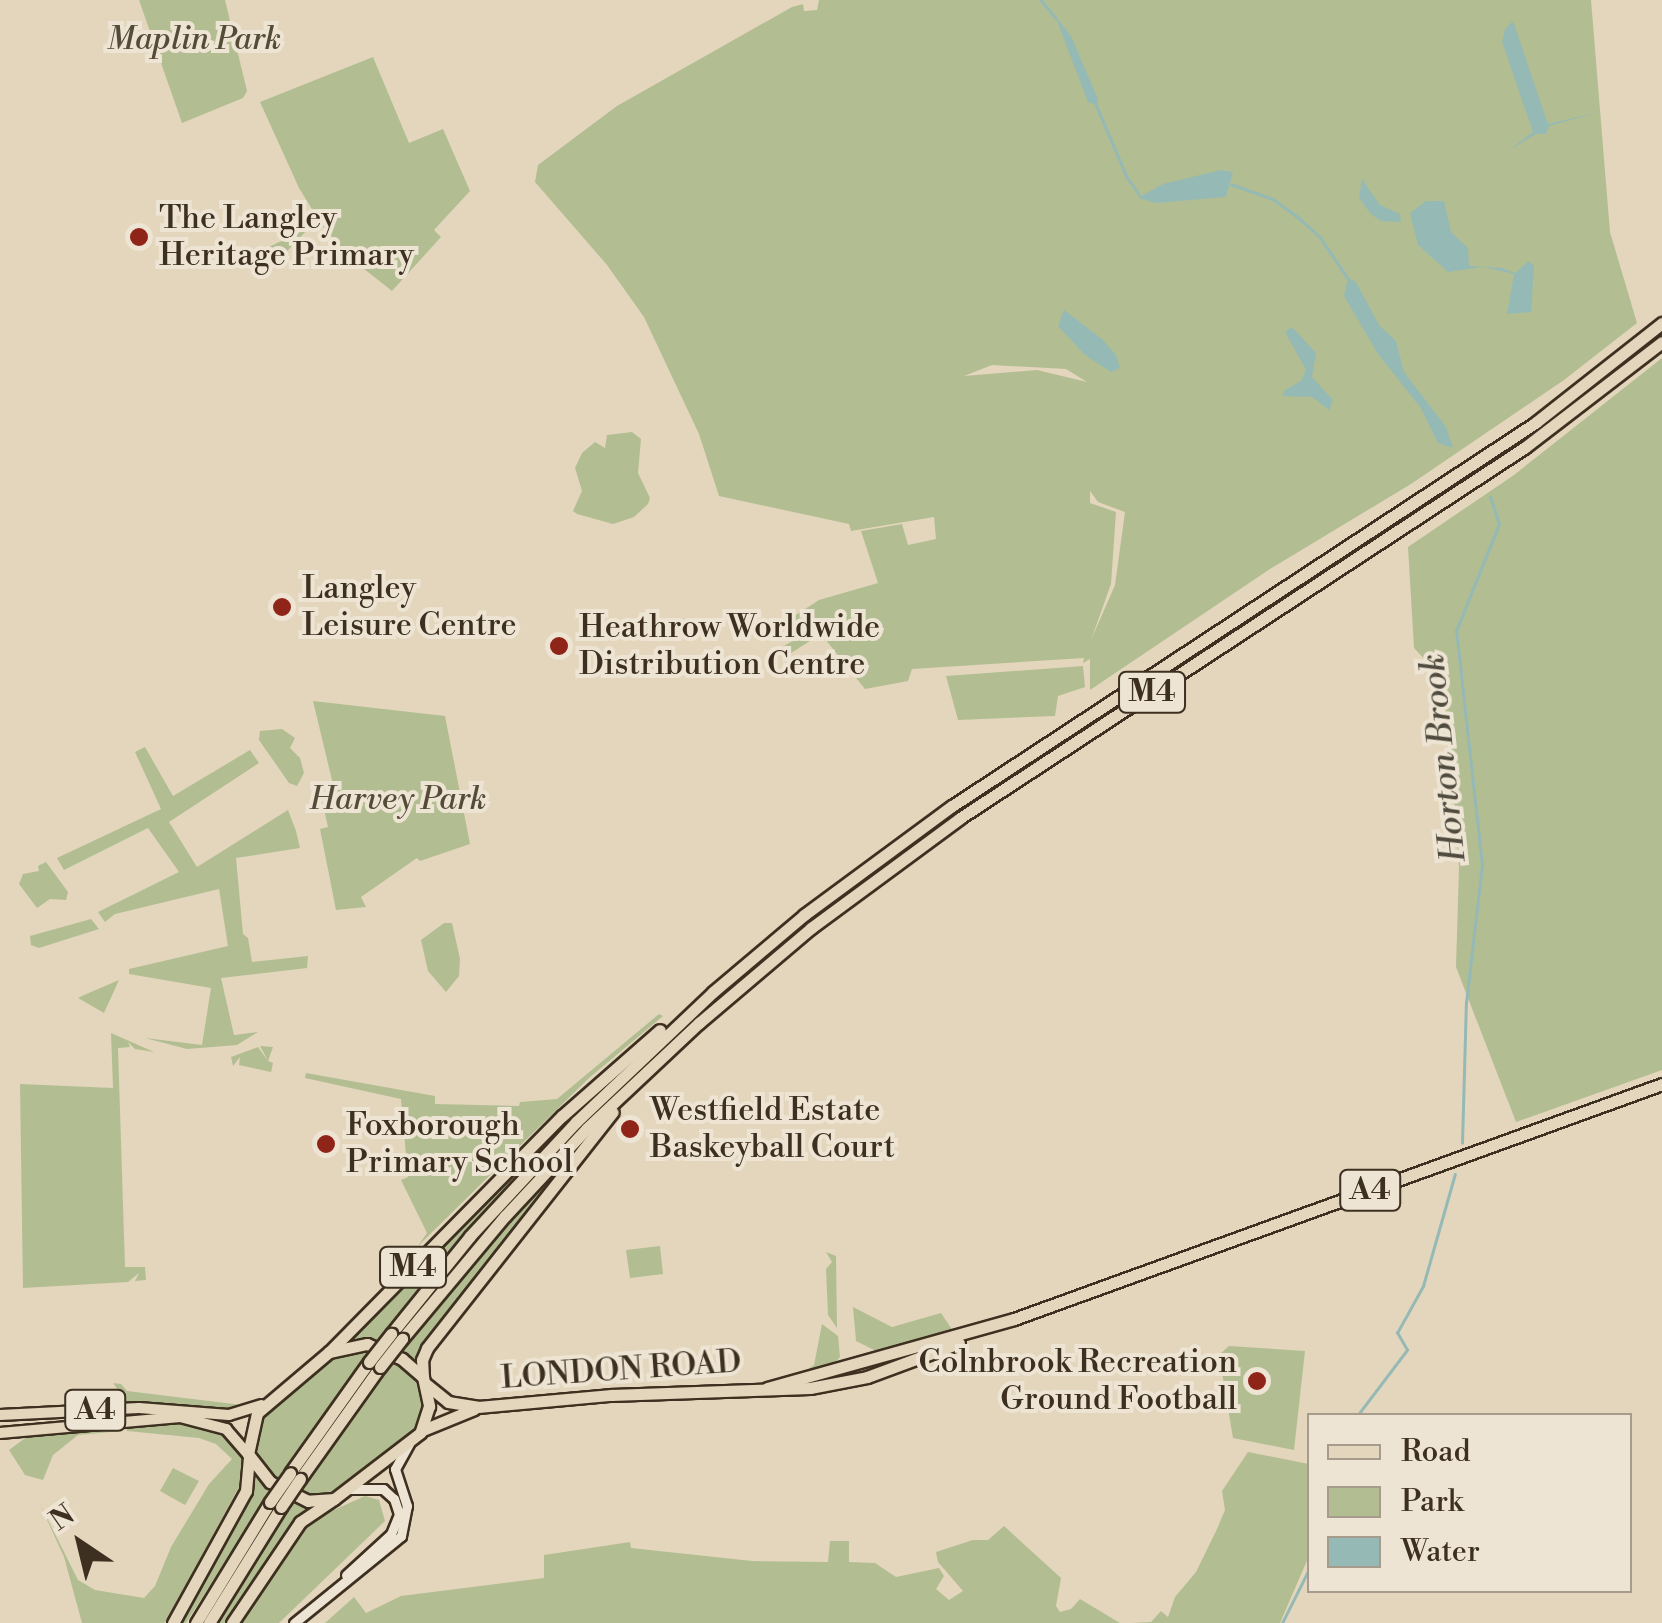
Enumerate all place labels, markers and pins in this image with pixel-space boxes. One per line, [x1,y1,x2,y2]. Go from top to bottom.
place label: The Langley Heritage Primary [159,200,414,275]
marker: The Langley Heritage Primary [128,226,150,248]
place label: Langley Leisure Centre [302,570,517,645]
marker: Langley Leisure Centre [271,596,293,618]
place label: Heathrow Worldwide Distribution Centre [579,609,880,684]
marker: Heathrow Worldwide Distribution Centre [548,635,570,657]
place label: Westfield Estate Baskeyball Court [650,1092,895,1167]
place label: Foxborough Primary School [346,1107,573,1182]
marker: Westfield Estate Baskeyball Court [619,1118,641,1140]
marker: Foxborough Primary School [315,1133,337,1155]
place label: Colnbrook Recreation Ground Football [919,1344,1237,1419]
marker: Colnbrook Recreation Ground Football [1246,1370,1268,1392]

